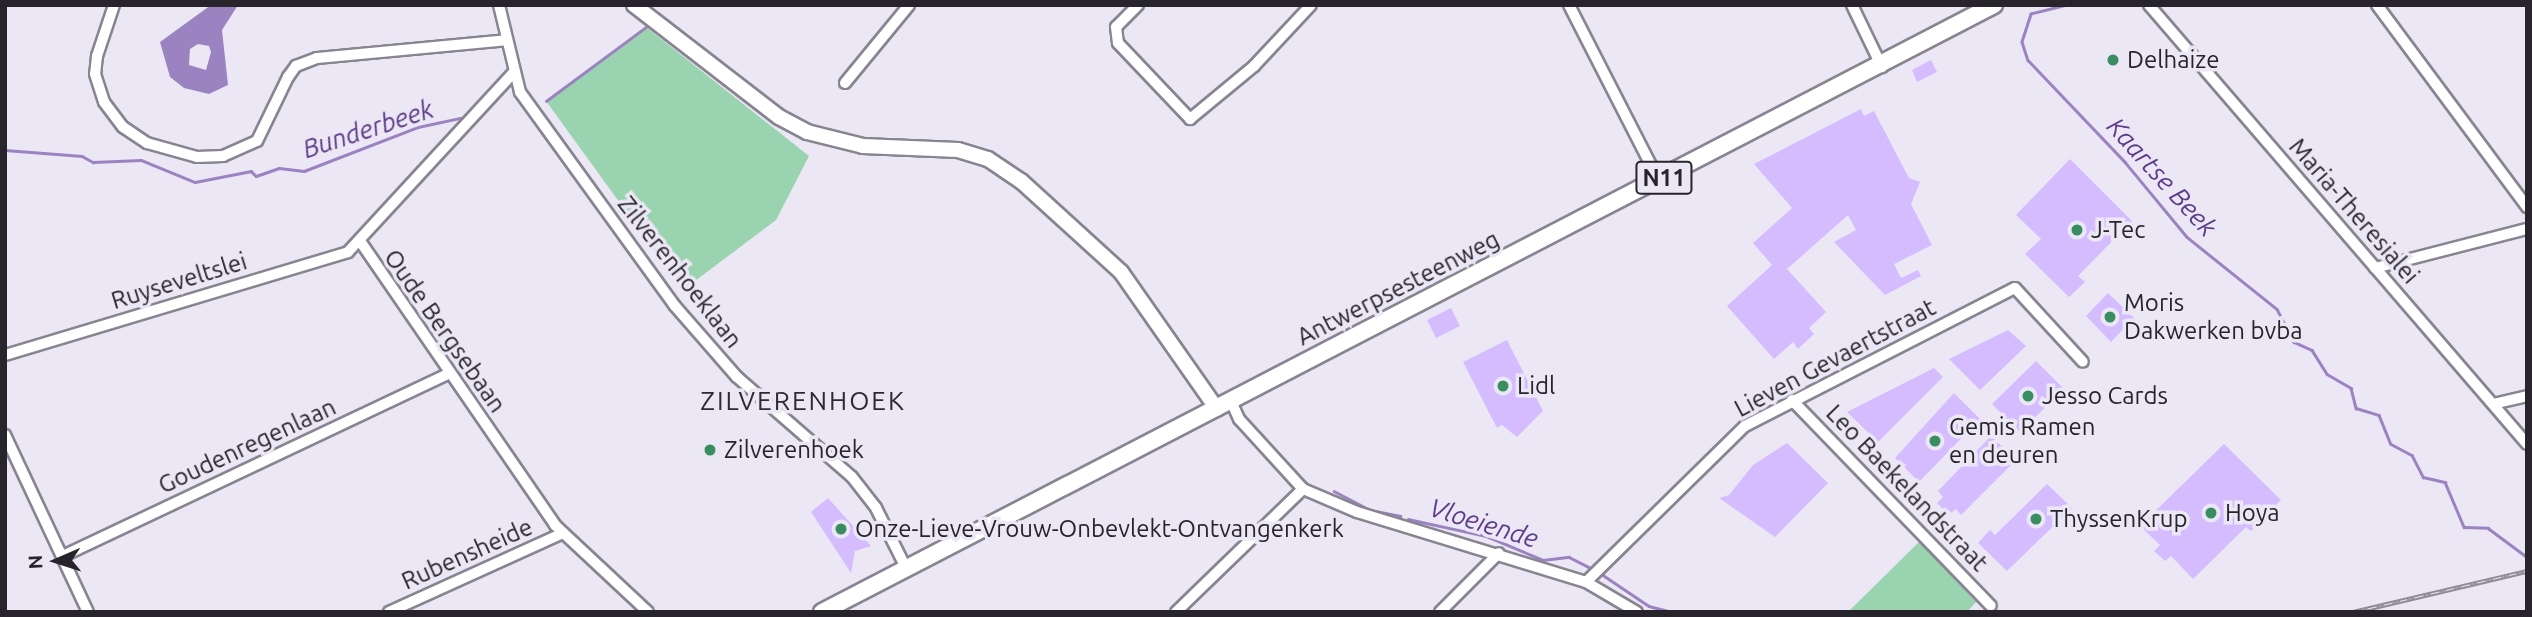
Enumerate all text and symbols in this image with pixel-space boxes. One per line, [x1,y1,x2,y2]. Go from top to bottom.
place label: Delhaize [2127,46,2219,74]
marker: Delhaize [2105,52,2121,68]
water label: Bunderbeek [299,93,437,165]
water label: Kaartse Beek [2100,111,2224,243]
street label: Maria-Theresialei [2283,133,2425,289]
road number: N11 [1634,158,1694,197]
street label: Zilverenhoeklaan [612,190,748,354]
place label: J-Tec [2091,216,2145,244]
marker: J-Tec [2069,222,2085,238]
street label: Antwerpsesteenweg [1292,225,1504,351]
street label: Oude Bergsebaan [378,244,512,418]
street label: Ruyseveltslei [108,247,250,315]
place label: Moris Dakwerken bvba [2124,289,2303,345]
street label: Lieven Gevaertstraat [1730,293,1940,423]
marker: Moris Dakwerken bvba [2102,309,2118,325]
place label: Lidl [1517,372,1555,400]
marker: Lidl [1495,378,1511,394]
place label: Jesso Cards [2042,382,2168,410]
district label: ZILVERENHOEK [702,385,904,417]
marker: Jesso Cards [2020,388,2036,404]
street label: Goudenregenlaan [154,392,340,500]
street label: Leo Baekelandstraat [1820,399,1994,577]
place label: Gemis Ramen en deuren [1949,413,2096,469]
marker: Gemis Ramen en deuren [1927,433,1943,449]
place label: Zilverenhoek [724,436,864,464]
marker: Zilverenhoek [702,442,718,458]
water label: Vloeiende [1426,492,1542,554]
place label: Hoya [2225,499,2280,527]
place label: ThyssenKrup [2050,505,2188,533]
marker: Hoya [2203,505,2219,521]
marker: ThyssenKrup [2028,511,2044,527]
street label: Rubensheide [397,512,537,596]
place label: Onze-Lieve-Vrouw-Onbevlekt-Ontvangenkerk [855,515,1344,543]
marker: Onze-Lieve-Vrouw-Onbevlekt-Ontvangenkerk [833,521,849,537]
north arrow [21,526,91,596]
text: N [24,554,46,570]

